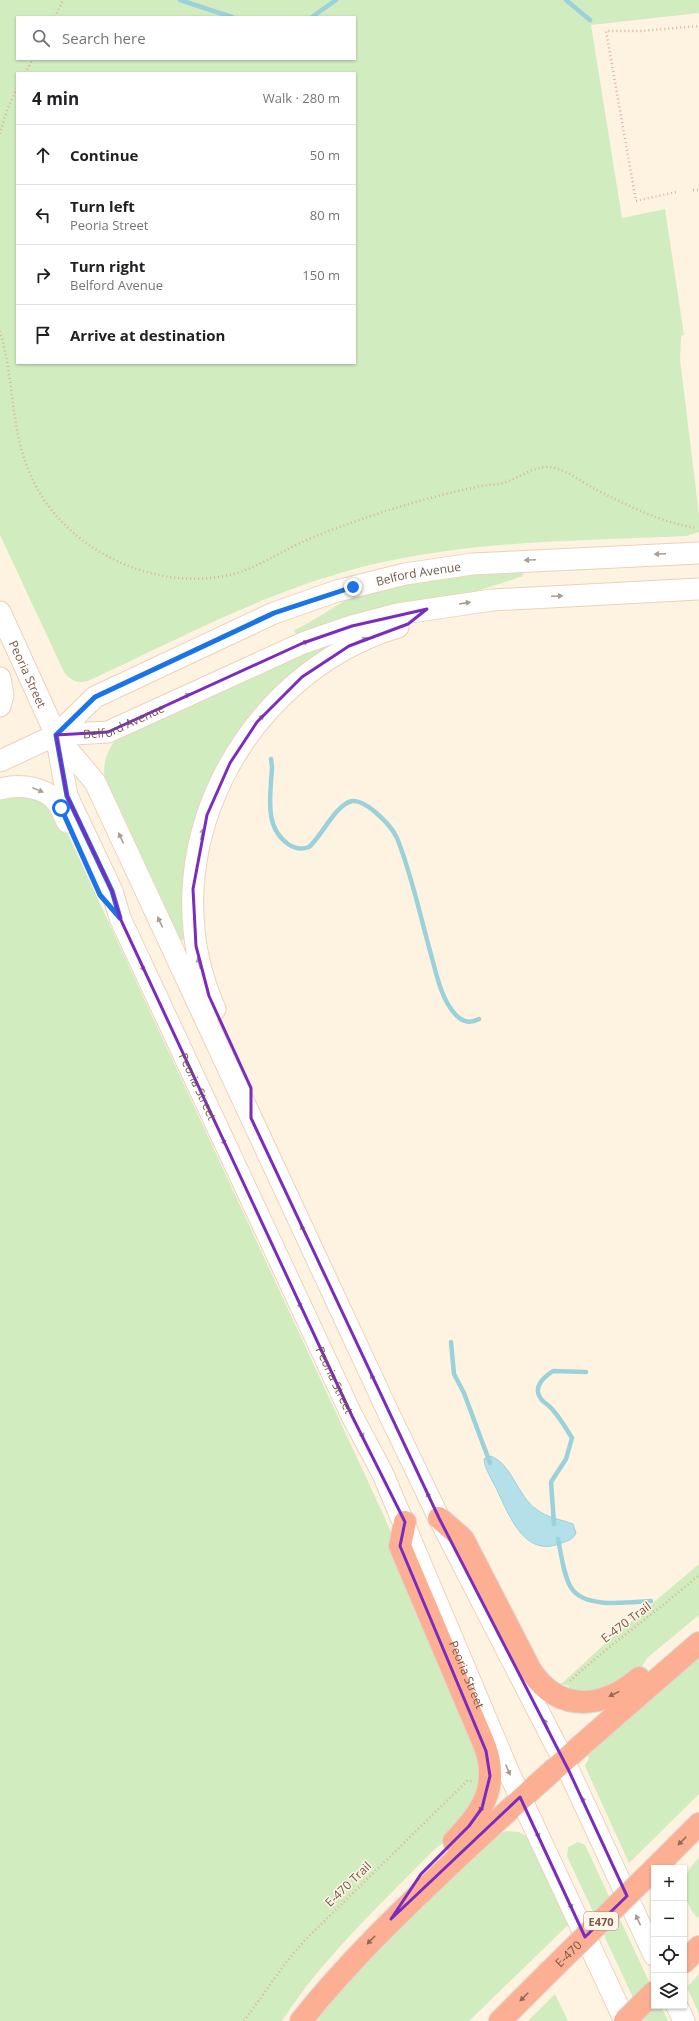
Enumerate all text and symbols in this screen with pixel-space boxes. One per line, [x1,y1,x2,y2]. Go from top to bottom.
search box [16,16,356,60]
icon: search [30,27,52,49]
text: Search here [62,28,146,48]
text: 4 min [32,87,79,110]
text: Walk · 280 m [263,89,340,107]
icon: ahead [32,144,54,166]
text: Continue [70,145,138,165]
text: 50 m [310,146,340,164]
text: Turn left [70,196,135,216]
icon: left [32,204,54,226]
text: 80 m [310,206,340,224]
text: Peoria Street [70,216,148,234]
text: Turn right [70,256,145,276]
icon: right [32,264,54,286]
text: 150 m [302,266,340,284]
text: Belford Avenue [70,276,163,294]
icon: arrive [32,324,54,346]
text: Arrive at destination [70,325,225,345]
one-way arrow [654,551,666,558]
street label: Belford Avenue [374,557,462,589]
one-way arrow [523,557,536,563]
route end [344,578,362,596]
one-way arrow [551,593,563,600]
one-way arrow [459,600,472,606]
street label: Peoria Street [5,637,51,710]
one-way arrow [356,637,367,643]
one-way arrow [298,639,310,645]
one-way arrow [179,693,191,699]
street label: Belford Avenue [82,699,167,742]
one-way arrow [255,714,264,725]
one-way arrow [33,788,45,794]
route start [52,799,70,817]
one-way arrow [199,828,205,840]
one-way arrow [118,832,124,843]
one-way arrow [157,916,163,927]
one-way arrow [196,957,202,969]
one-way arrow [139,960,145,972]
street label: Peoria Street [175,1050,221,1123]
one-way arrow [220,1134,226,1146]
one-way arrow [300,1223,306,1235]
one-way arrow [296,1298,302,1309]
street label: Peoria Street [312,1343,358,1416]
one-way arrow [370,1373,376,1385]
one-way arrow [358,1427,364,1439]
one-way arrow [426,1491,432,1502]
street label: E-470 Trail [598,1598,654,1646]
street label: Peoria Street [445,1638,489,1711]
one-way arrow [609,1691,620,1698]
one-way arrow [543,1719,549,1730]
one-way arrow [505,1765,511,1776]
one-way arrow [580,1795,586,1807]
one-way arrow [479,1802,485,1813]
one-way arrow [534,1827,540,1838]
one-way arrow [677,1836,687,1846]
street label: E-470 Trail [321,1858,375,1910]
map controls [651,1865,687,2009]
button: + [651,1865,687,1901]
one-way arrow [567,1899,573,1910]
button: − [651,1901,687,1937]
road number: E470 [584,1912,618,1930]
one-way arrow [635,1914,641,1925]
one-way arrow [367,1936,376,1945]
street label: E-470 [551,1936,585,1970]
button: locate [651,1937,687,1973]
button: layers [651,1973,687,2009]
one-way arrow [519,1992,529,2002]

